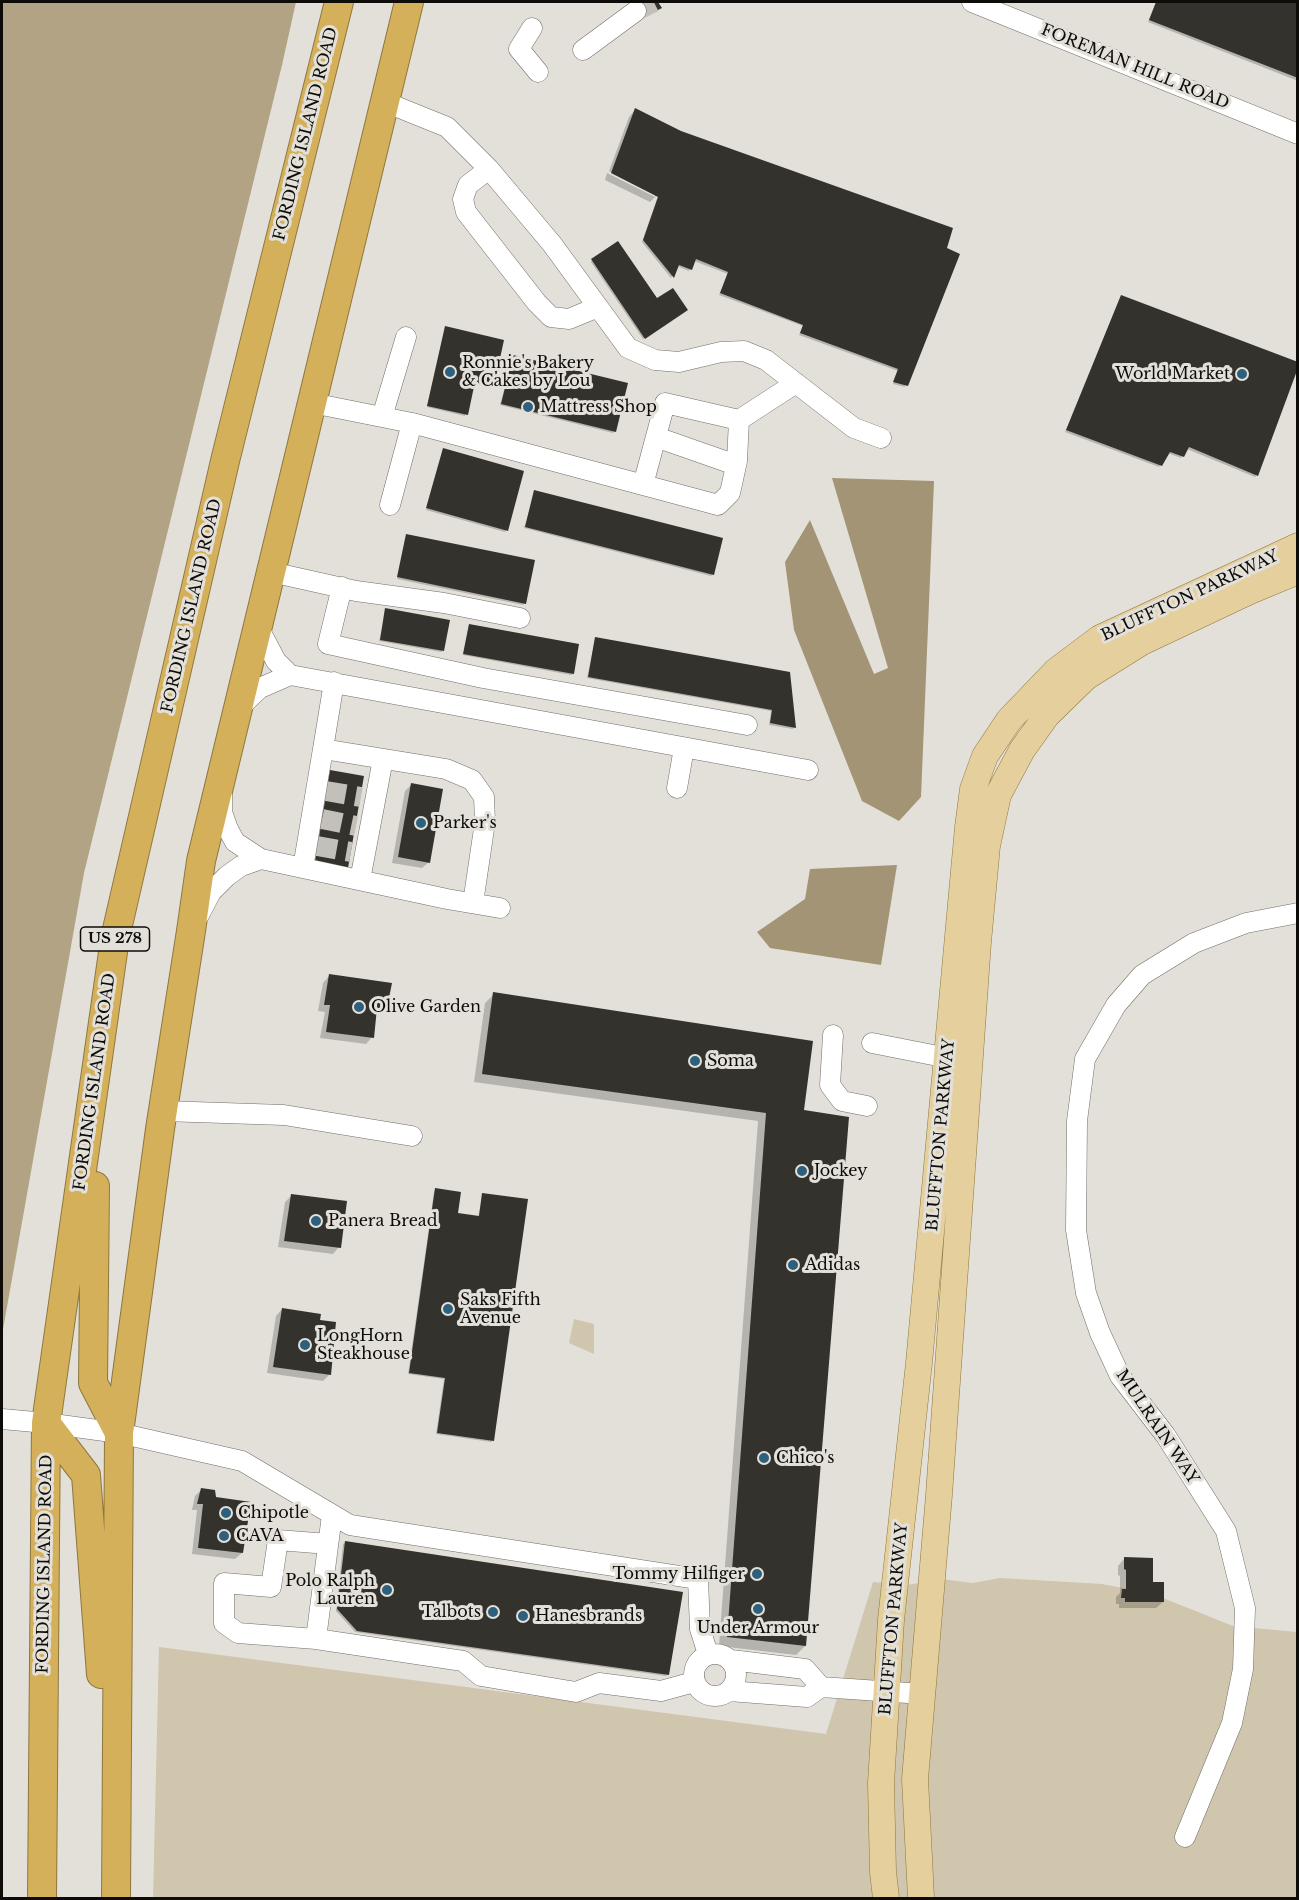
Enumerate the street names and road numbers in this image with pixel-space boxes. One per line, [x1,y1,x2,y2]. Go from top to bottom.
street label: FOREMAN HILL ROAD [1038,20,1232,114]
street label: FORDING ISLAND ROAD [270,25,342,243]
street label: FORDING ISLAND ROAD [158,497,226,715]
street label: BLUFFTON PARKWAY [1098,546,1282,646]
road number: US 278 [80,927,150,951]
street label: FORDING ISLAND ROAD [70,972,120,1192]
street label: BLUFFTON PARKWAY [923,1038,959,1232]
street label: MULRAIN WAY [1112,1366,1202,1488]
street label: FORDING ISLAND ROAD [33,1454,57,1674]
street label: BLUFFTON PARKWAY [876,1522,912,1716]

